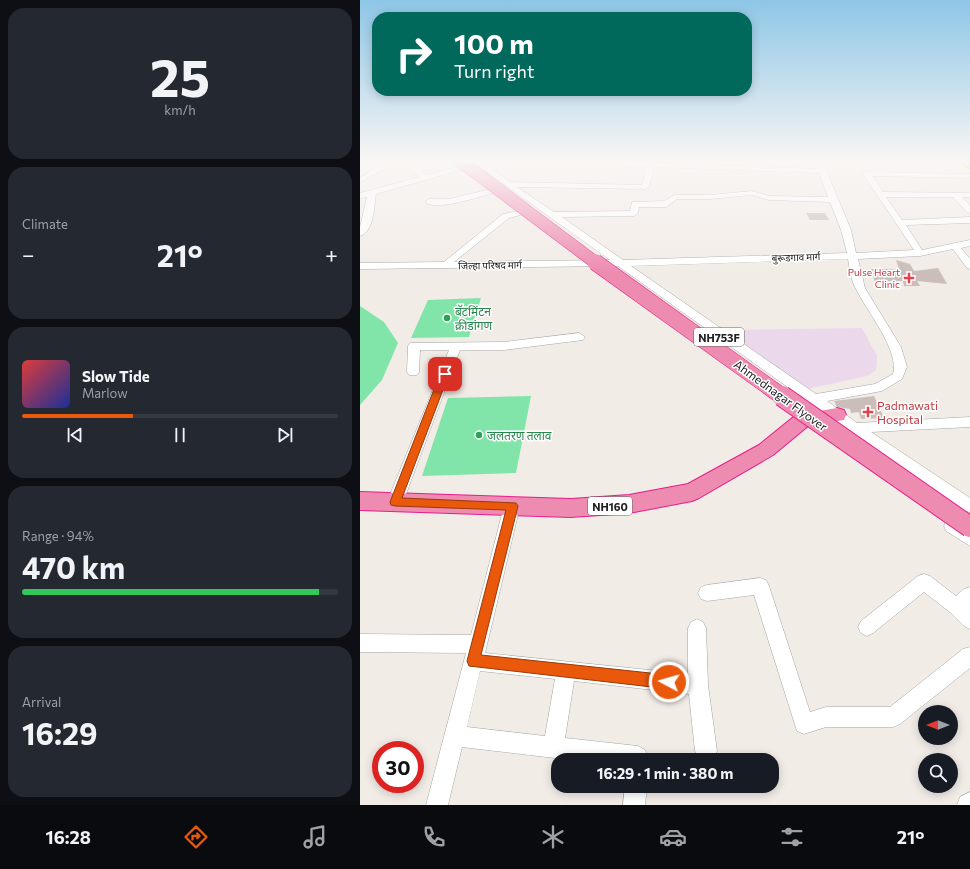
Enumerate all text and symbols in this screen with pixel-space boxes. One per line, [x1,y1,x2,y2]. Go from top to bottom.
text: 100 m [454,26,534,60]
icon: right [388,28,440,80]
text: 25 [150,44,210,108]
text: Turn right [454,60,534,82]
text: km/h [164,102,196,118]
text: Climate [22,216,68,232]
text: 21° [157,236,203,273]
text: − [22,241,35,268]
text: + [325,241,338,268]
street label: बुरूडगाव मार्ग [771,250,822,265]
street label: जिल्हा परिषद मार्ग [458,258,523,272]
place label: Pulse Heart Clinic [848,266,900,290]
marker: Pulse Heart Clinic [903,272,915,284]
place label: बॅटमिंटन क्रीडांगण [455,304,493,332]
marker: बॅटमिंटन क्रीडांगण [442,313,452,323]
road number: NH753F [694,328,744,346]
street label: Ahmednagar Flyover [732,356,830,434]
pin [428,357,462,391]
icon: arrive [434,363,456,385]
text: Slow Tide [82,367,150,385]
text: Marlow [82,385,128,401]
place label: Padmawati Hospital [877,398,938,426]
marker: Padmawati Hospital [862,406,874,418]
icon: previous [64,424,86,446]
icon: pause [169,424,191,446]
icon: next [274,424,296,446]
place label: जलतरण तलाव [487,428,552,442]
marker: जलतरण तलाव [474,430,484,440]
road number: NH160 [588,497,632,515]
text: Range · 94% [22,528,94,544]
text: 470 km [22,548,125,585]
position arrow [648,661,690,703]
text: Arrival [22,694,61,710]
north arrow [918,705,958,745]
map controls [918,705,958,793]
text: 16:29 [22,714,97,751]
speed limit sign: 30 [372,741,424,793]
button: search [918,753,958,793]
text: 16:29 · 1 min · 380 m [597,764,733,782]
icon: directions [182,823,210,851]
icon: music [301,823,329,851]
icon: phone [420,823,448,851]
icon: climate [539,823,567,851]
icon: car [659,823,687,851]
icon: filters [778,823,806,851]
text: 16:28 [46,826,91,848]
text: 21° [897,826,924,848]

